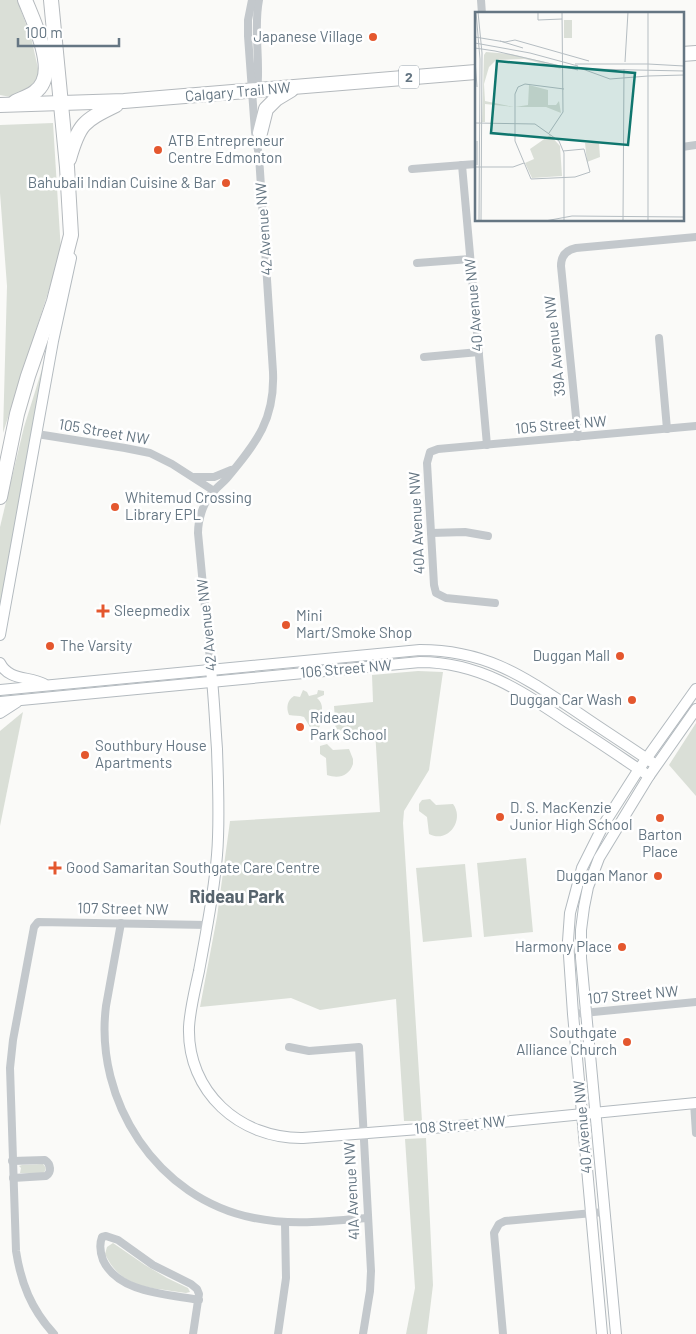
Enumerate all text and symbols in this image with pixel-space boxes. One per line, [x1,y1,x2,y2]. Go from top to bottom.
inset map [475,12,684,221]
scale bar [18,15,119,47]
text: 100 m [25,23,63,41]
place label: Japanese Village [253,27,363,45]
marker: Japanese Village [367,31,379,43]
road number: 2 [399,66,419,88]
street label: Calgary Trail NW [184,77,292,105]
place label: ATB Entrepreneur Centre Edmonton [168,131,285,166]
marker: ATB Entrepreneur Centre Edmonton [152,144,164,156]
place label: Bahubali Indian Cuisine & Bar [28,173,217,191]
marker: Bahubali Indian Cuisine & Bar [220,177,232,189]
street label: 42 Avenue NW [251,182,275,276]
street label: 40 Avenue NW [460,258,486,353]
street label: 39A Avenue NW [540,295,568,398]
street label: 105 Street NW [514,411,607,437]
street label: 105 Street NW [57,414,151,448]
street label: 40A Avenue NW [404,471,428,575]
place label: Whitemud Crossing Library EPL [125,488,252,523]
marker: Whitemud Crossing Library EPL [109,501,121,513]
street label: 42 Avenue NW [192,578,220,672]
place label: Sleepmedix [114,601,190,619]
marker: Sleepmedix [96,604,110,618]
place label: Mini Mart/Smoke Shop [296,606,412,641]
marker: Mini Mart/Smoke Shop [280,619,292,631]
place label: The Varsity [60,636,132,654]
marker: The Varsity [44,640,56,652]
place label: Duggan Mall [533,646,610,664]
marker: Duggan Mall [614,650,626,662]
street label: 106 Street NW [299,655,392,681]
place label: Duggan Car Wash [510,690,622,708]
marker: Duggan Car Wash [626,694,638,706]
place label: Rideau Park School [310,708,387,743]
marker: Rideau Park School [294,721,306,733]
place label: Southbury House Apartments [95,736,207,771]
marker: Southbury House Apartments [79,749,91,761]
place label: D. S. MacKenzie Junior High School [510,798,632,833]
marker: D. S. MacKenzie Junior High School [494,811,506,823]
marker: Barton Place [654,812,666,824]
place label: Barton Place [638,825,682,860]
place label: Good Samaritan Southgate Care Centre [66,858,320,876]
marker: Good Samaritan Southgate Care Centre [48,861,62,875]
place label: Duggan Manor [556,866,649,884]
marker: Duggan Manor [652,870,664,882]
district label: Rideau Park [189,885,285,907]
street label: 107 Street NW [77,898,169,918]
place label: Harmony Place [515,937,612,955]
marker: Harmony Place [616,941,628,953]
street label: 107 Street NW [587,981,679,1007]
place label: Southgate Alliance Church [516,1023,617,1058]
marker: Southgate Alliance Church [621,1036,633,1048]
street label: 40 Avenue NW [569,1080,595,1175]
street label: 108 Street NW [413,1111,506,1137]
street label: 41A Avenue NW [339,1142,363,1241]

